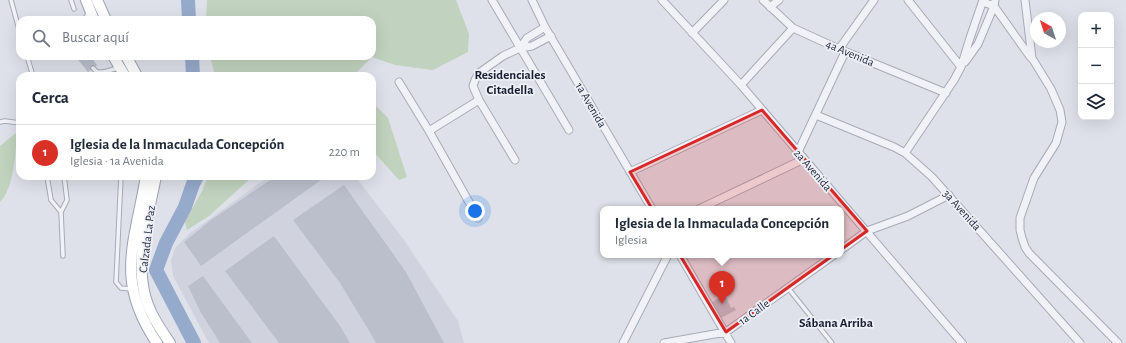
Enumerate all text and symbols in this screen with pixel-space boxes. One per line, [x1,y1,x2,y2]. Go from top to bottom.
north arrow [1030,12,1066,48]
map controls [1078,12,1114,120]
button: + [1078,12,1114,48]
search box [16,16,376,60]
icon: search [30,27,52,49]
text: Buscar aquí [62,30,129,45]
street label: 4a Avenida [824,37,876,69]
button: − [1078,48,1114,84]
district label: Residenciales Citadella [475,69,545,97]
street label: 1a Avenida [573,80,609,130]
button: layers [1078,84,1114,120]
text: Cerca [32,89,69,106]
text: Iglesia de la Inmaculada Concepción [70,137,284,152]
text: 1 [43,146,47,159]
text: 220 m [329,146,360,159]
street label: 2a Avenida [792,147,835,194]
text: Iglesia · 1a Avenida [70,155,164,168]
street label: 3a Avenida [941,187,984,233]
your location [465,201,485,221]
street label: Calzada La Paz [137,205,157,273]
popup [600,206,844,258]
text: Iglesia de la Inmaculada Concepción [615,216,829,231]
text: Iglesia [615,234,647,247]
pin: 1 [709,271,735,304]
street label: 1a Calle [736,297,772,327]
district label: Sábana Arriba [799,317,873,330]

